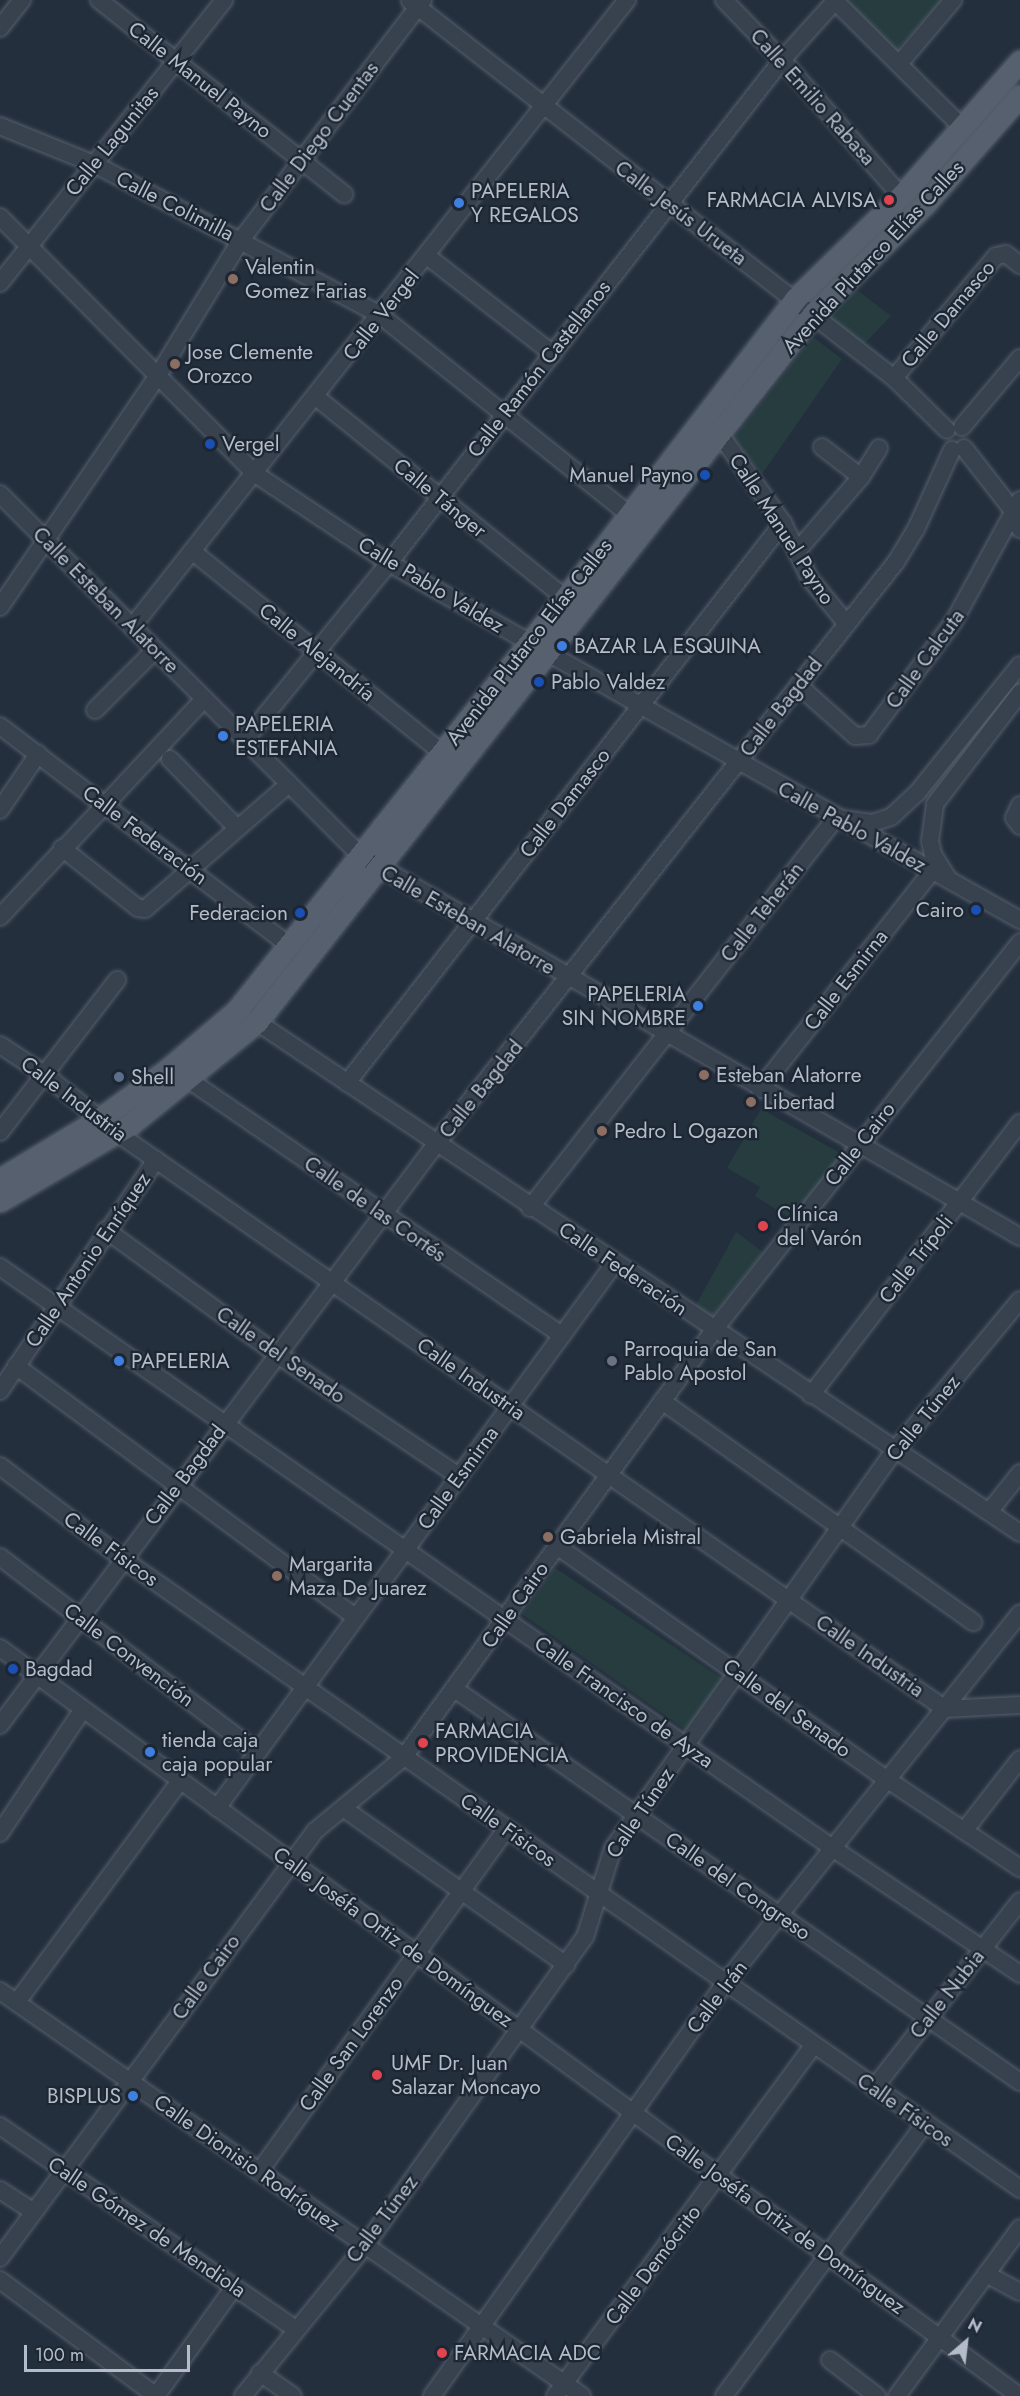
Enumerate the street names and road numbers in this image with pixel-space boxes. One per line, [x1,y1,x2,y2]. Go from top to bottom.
street label: Calle Manuel Payno [123,16,277,144]
street label: Calle Emilio Rabasa [745,23,881,171]
street label: Calle Diego Cuentas [254,57,384,217]
street label: Calle Lagunitas [60,81,164,201]
street label: Calle Jesús Urueta [610,155,752,271]
street label: Avenida Plutarco Elías Calles [777,155,969,359]
street label: Calle Colimilla [112,165,238,247]
street label: Calle Damasco [896,255,1000,373]
street label: Calle Vergel [338,264,424,366]
street label: Calle Ramón Castellanos [462,275,616,463]
street label: Calle Manuel Payno [724,449,840,609]
street label: Calle Tánger [388,453,492,543]
street label: Calle Esteban Alatorre [28,522,184,678]
street label: Calle Pablo Valdez [354,532,508,638]
street label: Avenida Plutarco Elías Calles [441,534,617,750]
street label: Calle Alejandría [254,598,380,706]
street label: Calle Calcuta [880,604,970,714]
street label: Calle Bagdad [734,652,828,762]
street label: Calle Damasco [514,743,616,863]
street label: Calle Pablo Valdez [773,776,931,878]
street label: Calle Federación [78,780,212,890]
street label: Calle Teherán [715,857,809,967]
street label: Calle Esteban Alatorre [377,860,559,980]
street label: Calle Esmirna [799,924,893,1036]
street label: Calle Bagdad [434,1035,528,1143]
street label: Calle Industria [16,1051,132,1147]
street label: Calle Cairo [819,1097,901,1191]
street label: Calle de las Cortés [299,1151,451,1267]
street label: Calle Antonio Enríquez [20,1168,156,1352]
street label: Calle Trípoli [874,1210,958,1308]
street label: Calle Federación [554,1217,692,1321]
street label: Calle del Senado [211,1301,351,1409]
street label: Calle Industria [412,1332,530,1426]
street label: Calle Túnez [881,1370,965,1466]
street label: Calle Bagdad [139,1420,231,1530]
street label: Calle Esmirna [412,1421,504,1535]
street label: Calle Físicos [59,1506,163,1592]
street label: Calle Cairo [476,1557,554,1653]
street label: Calle Convención [59,1598,199,1712]
street label: Calle Industria [811,1609,929,1703]
street label: Calle Francisco de Ayza [530,1631,718,1773]
street label: Calle del Senado [718,1653,856,1763]
street label: Calle Túnez [601,1763,679,1863]
street label: Calle Físicos [455,1788,561,1872]
street label: Calle del Congreso [660,1826,816,1946]
street label: Calle Joséfa Ortiz de Domínguez [268,1841,518,2033]
street label: Calle Cairo [167,1929,245,2025]
street label: Calle Nubia [904,1944,990,2044]
street label: Calle Irán [681,1956,753,2038]
street label: Calle San Lorenzo [294,1972,408,2116]
street label: Calle Físicos [852,2068,958,2152]
street label: Calle Dionisio Rodríguez [149,2089,345,2237]
street label: Calle Joséfa Ortiz de Domínguez [660,2128,910,2320]
street label: Calle Gómez de Mendiola [43,2151,251,2303]
street label: Calle Túnez [341,2170,423,2268]
street label: Calle Demócrito [600,2200,706,2330]

